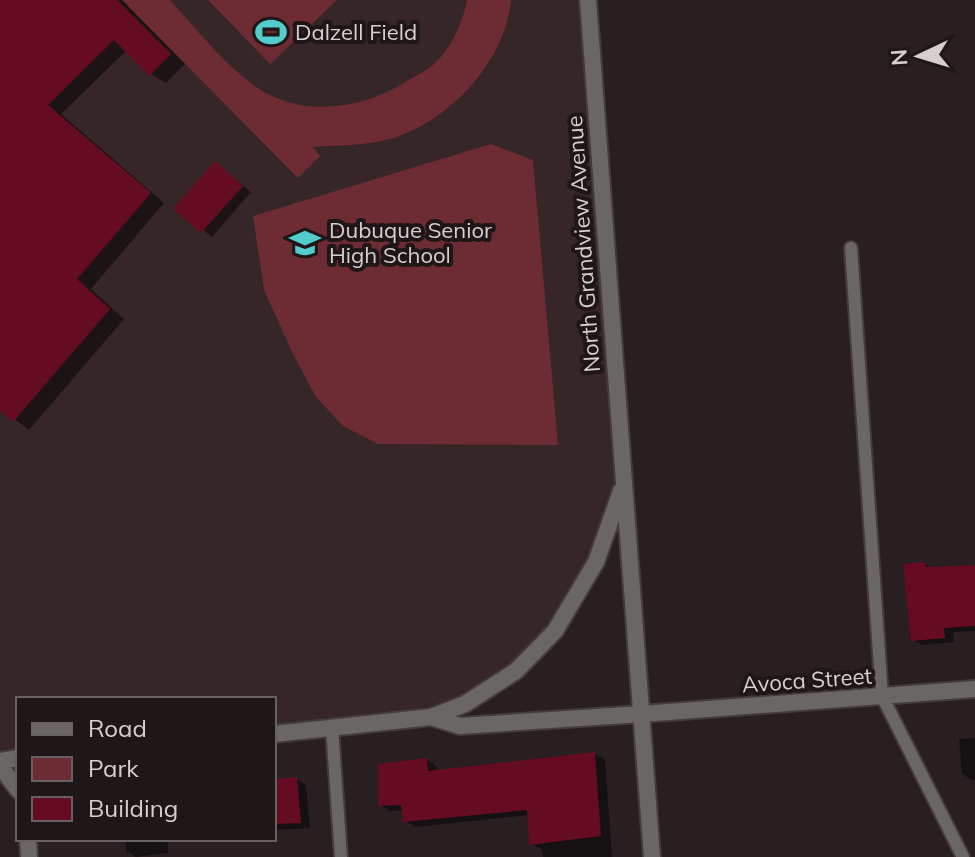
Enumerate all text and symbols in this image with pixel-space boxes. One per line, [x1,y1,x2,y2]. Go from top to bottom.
sports icon: Dalzell Field [254,15,288,49]
north arrow [879,16,959,96]
place label: Dalzell Field [295,18,417,46]
text: N [885,48,914,67]
street label: North Grandview Avenue [560,115,606,373]
place label: Dubuque Senior High School [329,216,492,269]
school or university icon: Dubuque Senior High School [288,226,322,260]
street label: Avoca Street [741,661,873,699]
legend [16,697,276,841]
text: Road [88,713,147,743]
text: Park [88,753,139,783]
text: Building [88,793,178,823]

